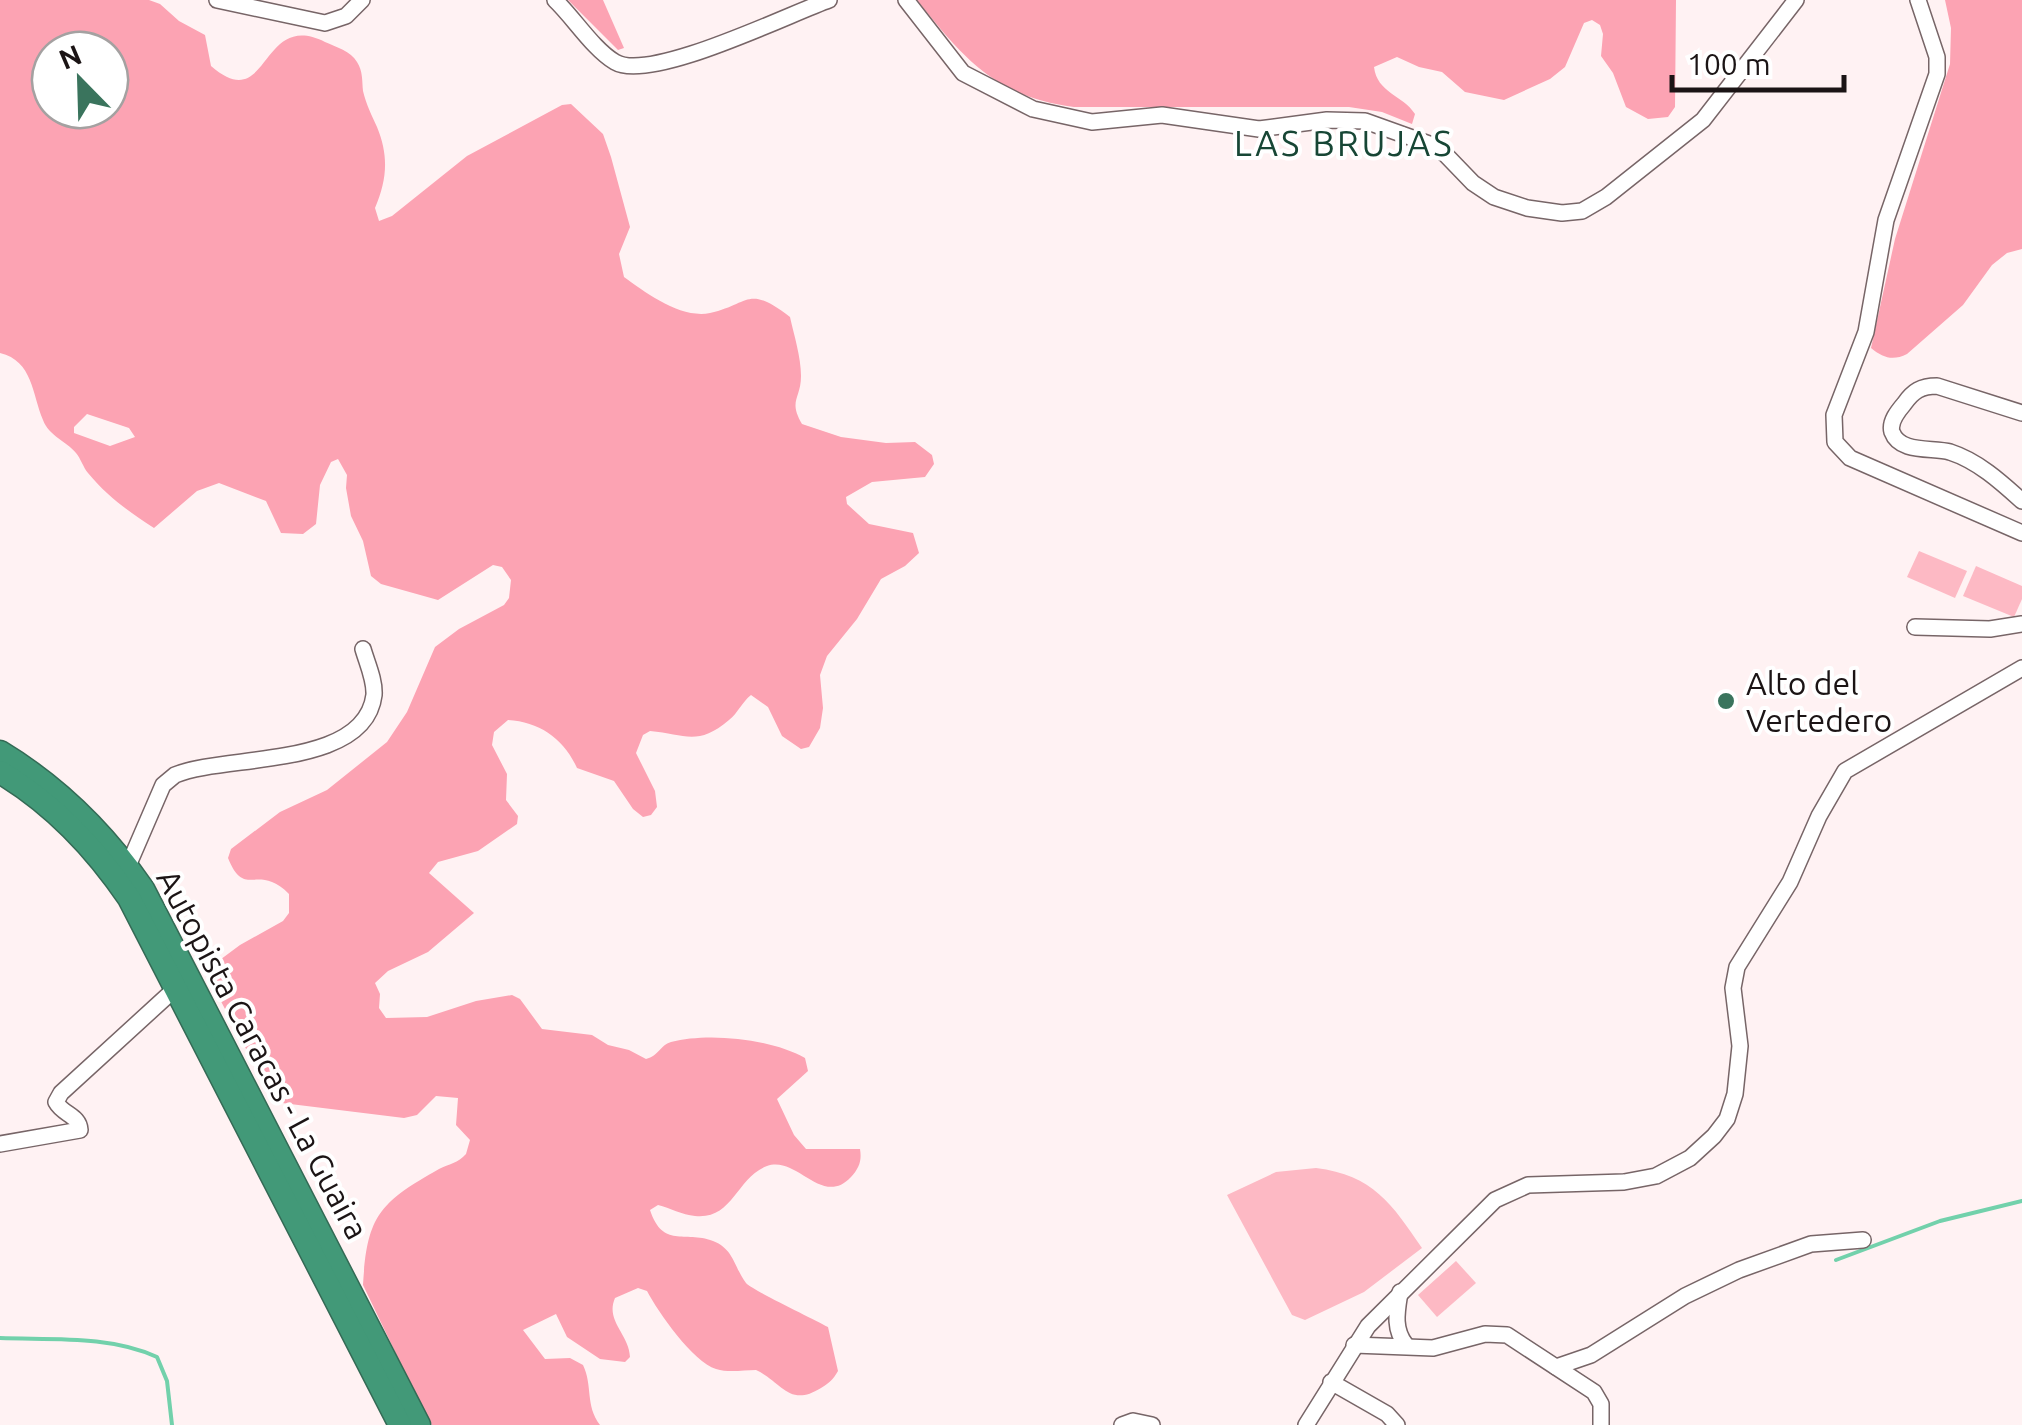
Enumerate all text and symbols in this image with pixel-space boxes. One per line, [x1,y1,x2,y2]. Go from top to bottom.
north arrow [30,30,130,130]
scale bar [1672,30,1844,92]
text: N [54,38,86,75]
text: 100 m [1687,47,1771,81]
district label: LAS BRUJAS [1234,123,1454,163]
place label: Alto del Vertedero [1746,665,1892,738]
marker: Alto del Vertedero [1715,690,1737,712]
street label: Autopista Caracas - La Guaira [150,863,376,1245]

